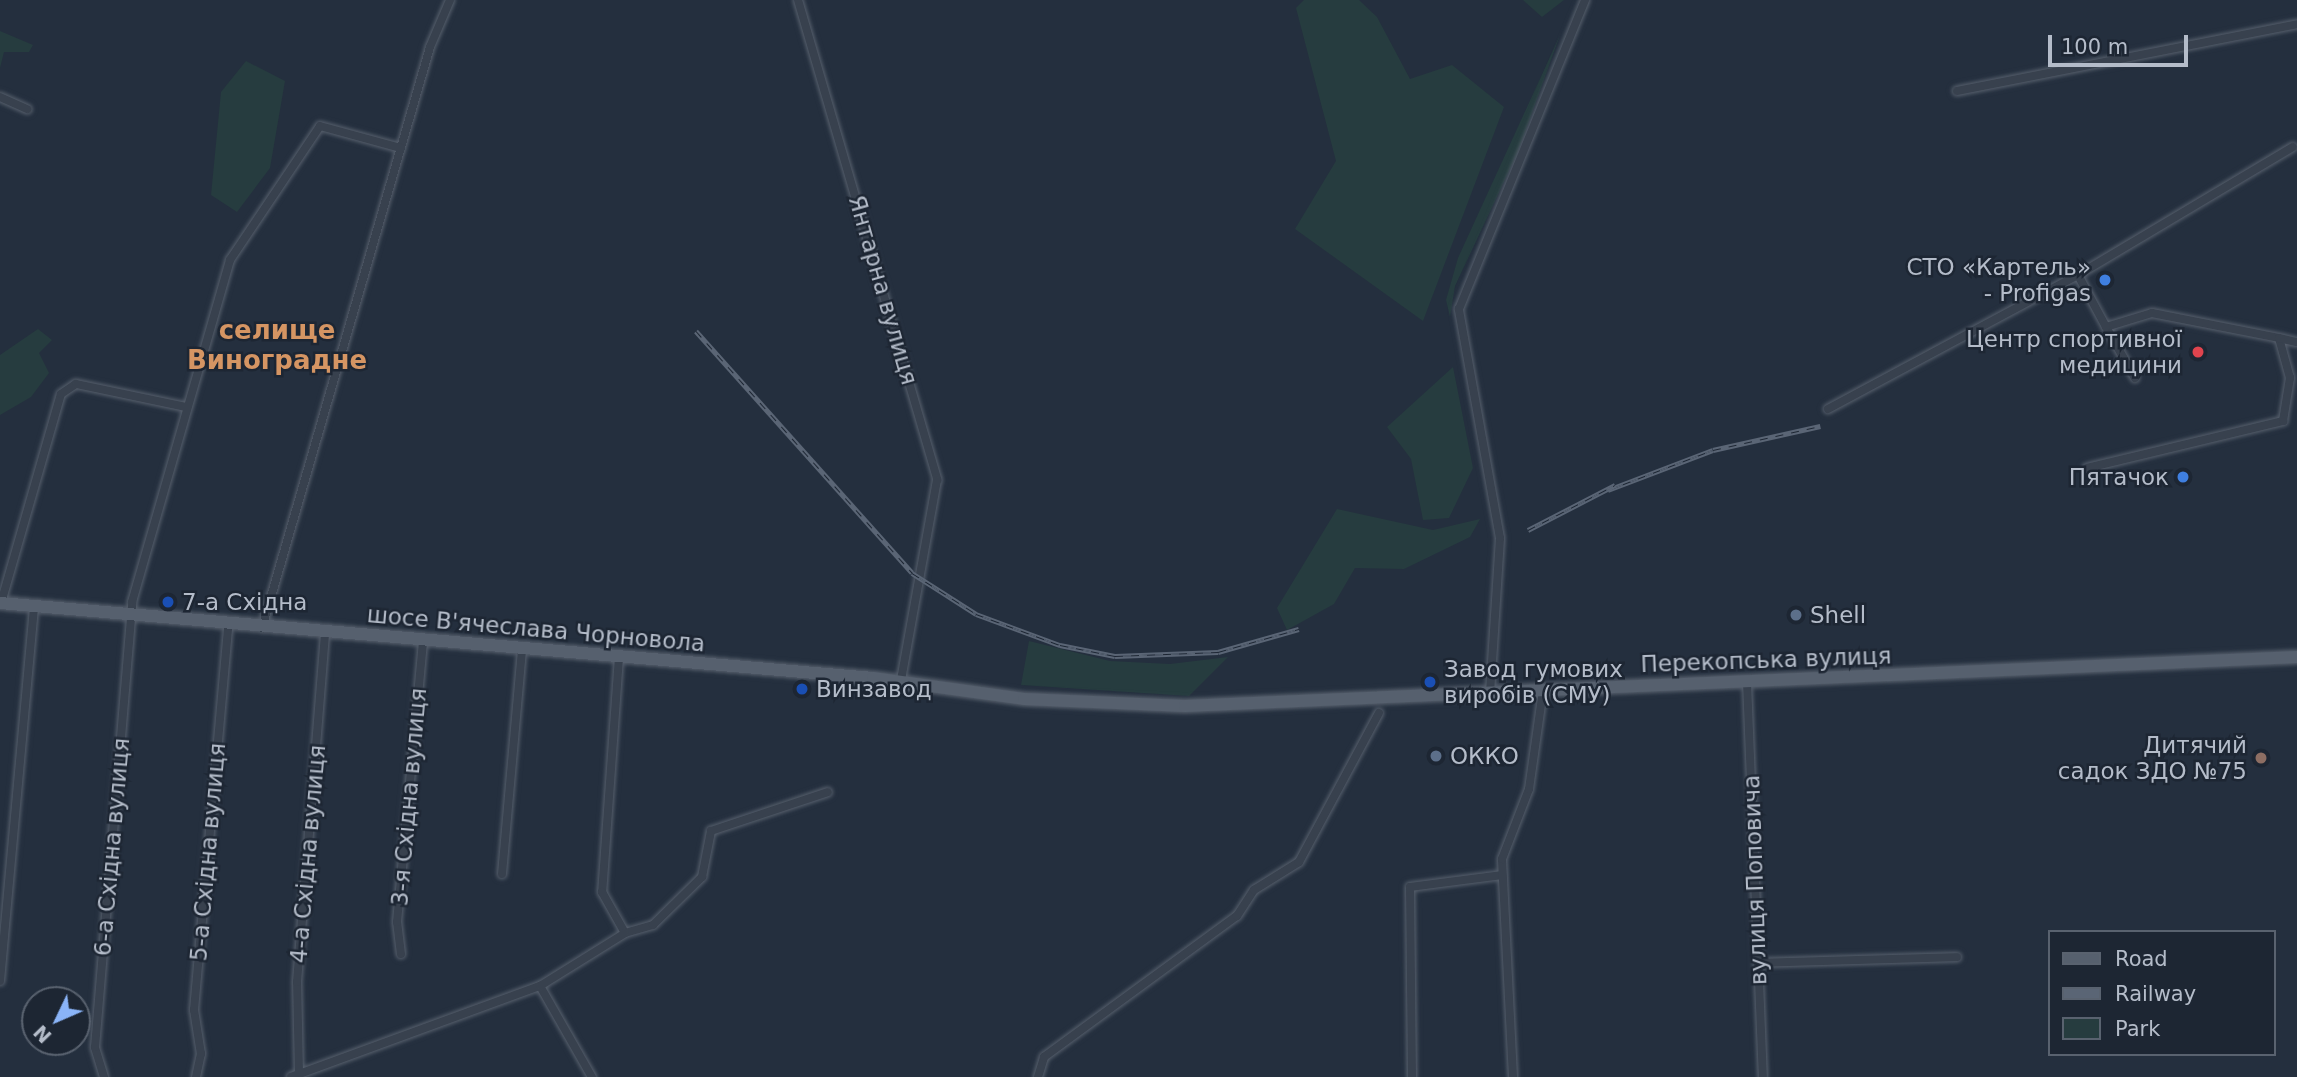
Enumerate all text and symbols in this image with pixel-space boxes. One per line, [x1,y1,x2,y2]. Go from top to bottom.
scale bar [2052,21,2192,65]
text: 100 m [2061,35,2128,59]
street label: Янтарна вулиця [843,192,923,388]
place label: СТО «Картель» - Profigas [1907,253,2091,307]
marker: СТО «Картель» - Profigas [2097,272,2113,288]
district label: селище Виноградне [187,315,367,376]
place label: Центр спортивної медицини [1966,325,2182,379]
marker: Центр спортивної медицини [2188,342,2208,362]
place label: Пятачок [2069,463,2169,491]
marker: Пятачок [2175,469,2191,485]
place label: 7-а Східна [182,588,307,616]
marker: 7-а Східна [160,594,176,610]
street label: шосе В'ячеслава Чорновола [366,600,706,658]
place label: Shell [1810,601,1866,629]
marker: Shell [1788,607,1804,623]
street label: Перекопська вулиця [1640,642,1892,678]
place label: Завод гумових виробів (СМУ) [1444,655,1623,709]
marker: Завод гумових виробів (СМУ) [1422,674,1438,690]
place label: Винзавод [816,675,932,703]
marker: Винзавод [794,681,810,697]
street label: 3-я Східна вулиця [386,687,432,907]
place label: Дитячий садок ЗДО №75 [2058,731,2247,785]
street label: 6-а Східна вулиця [89,737,135,957]
street label: 5-а Східна вулиця [185,742,231,962]
place label: ОККО [1450,742,1519,770]
street label: 4-а Східна вулиця [285,744,331,964]
marker: ОККО [1428,748,1444,764]
marker: Дитячий садок ЗДО №75 [2253,750,2269,766]
street label: вулиця Поповича [1738,774,1772,986]
legend [2048,930,2276,1056]
text: Road [2115,947,2168,971]
text: Railway [2115,982,2196,1006]
north arrow [21,986,91,1056]
text: Park [2115,1017,2160,1041]
text: N [29,1021,56,1048]

